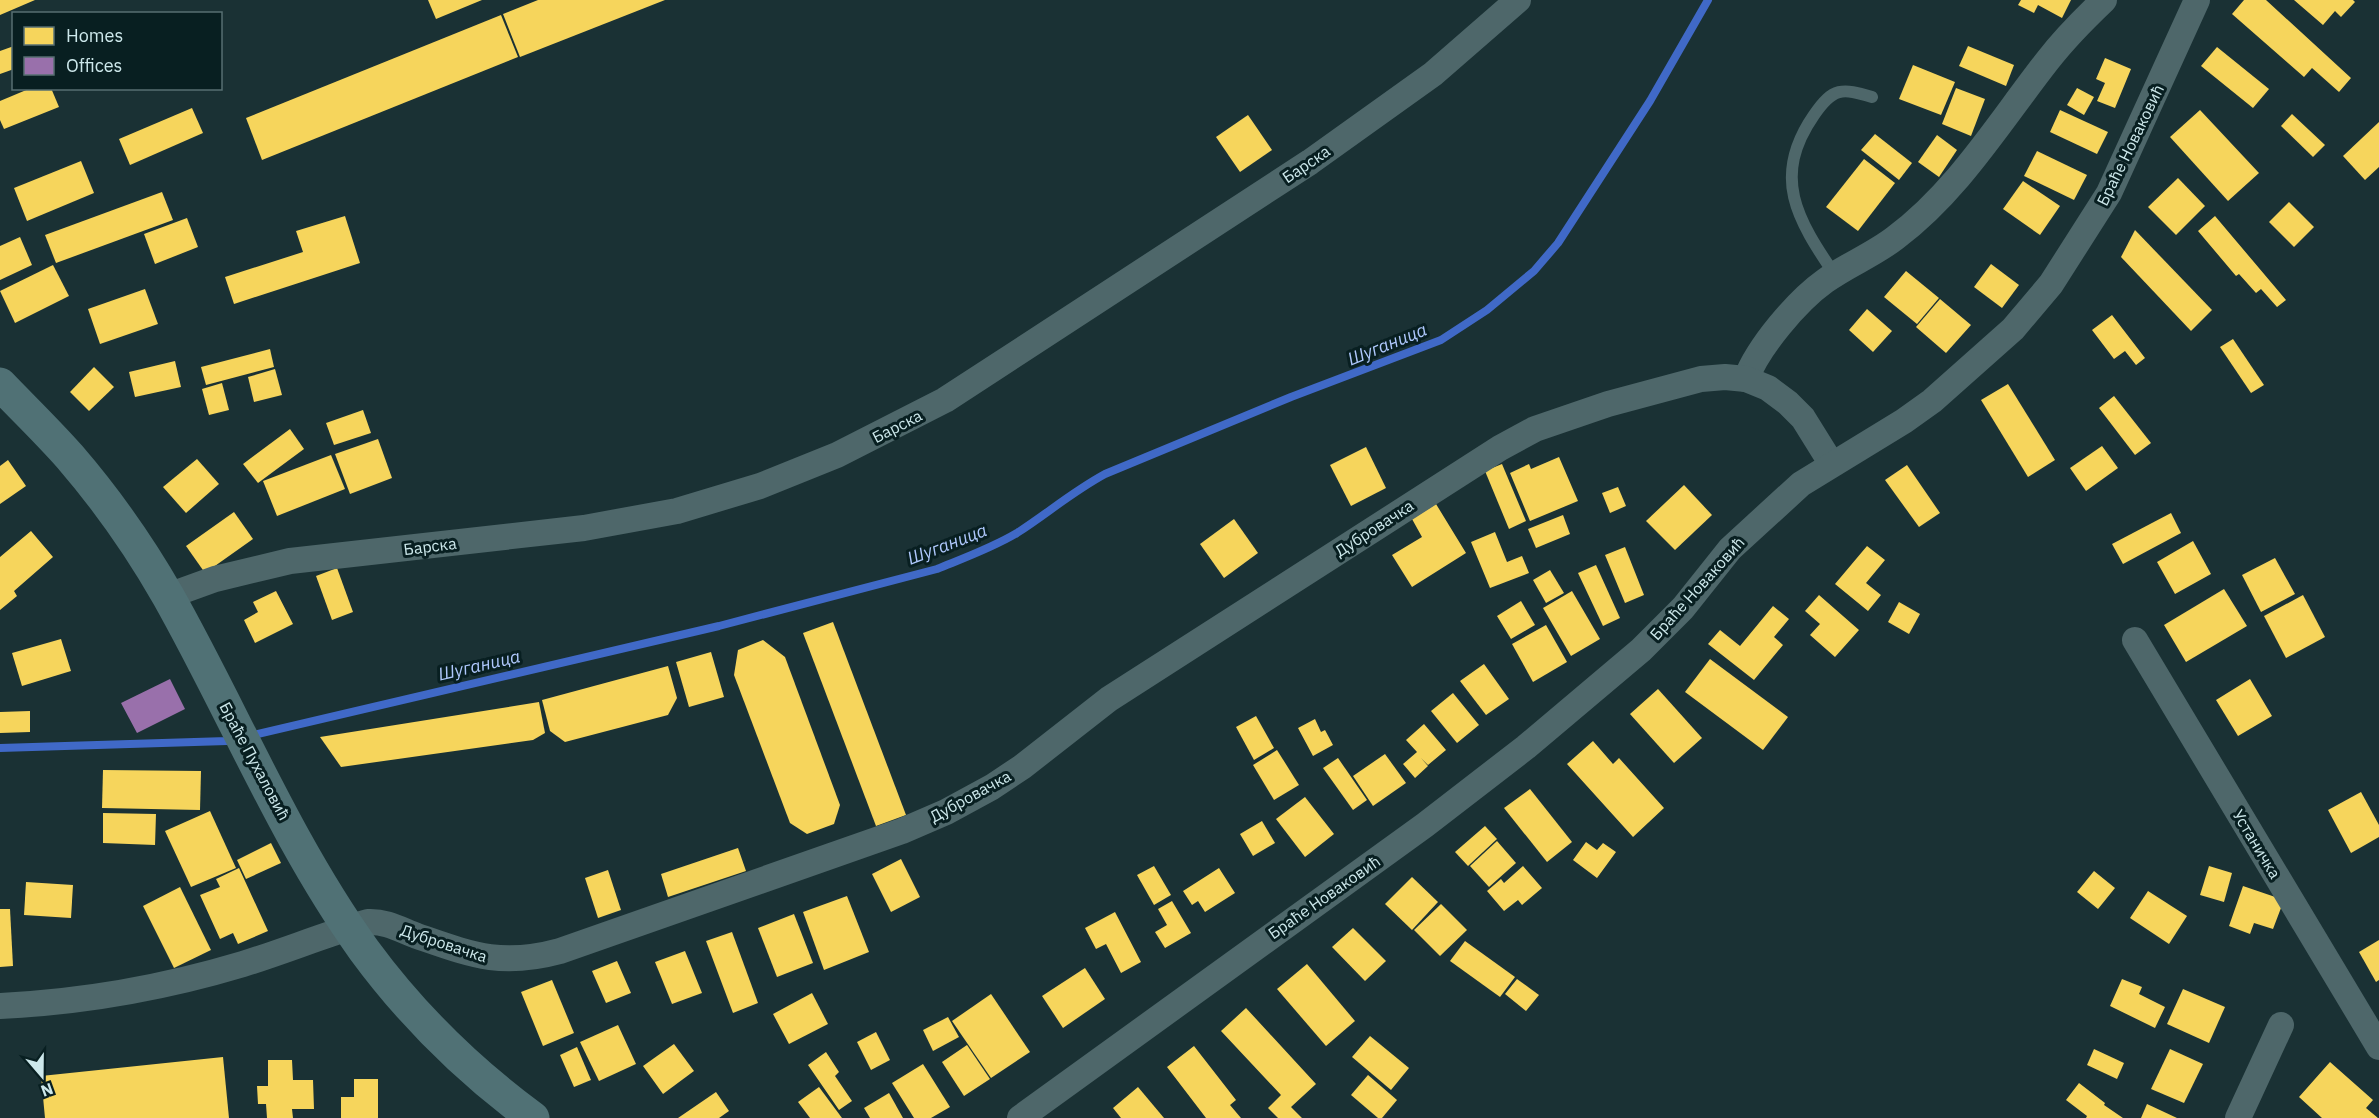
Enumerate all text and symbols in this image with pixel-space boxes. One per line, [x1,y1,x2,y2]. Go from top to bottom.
legend [12,12,222,90]
text: Homes [66,24,123,47]
text: Offices [66,54,122,77]
street label: Браће Новаковић [2092,81,2168,209]
street label: Барска [1278,141,1334,187]
water label: Шуганица [1344,318,1430,370]
street label: Барска [869,405,926,447]
street label: Дубровачка [1331,495,1417,561]
water label: Шуганица [904,518,990,570]
street label: Браће Новаковић [1645,532,1749,644]
street label: Барска [402,533,458,559]
water label: Шуганица [436,644,522,686]
street label: Браће Пухаловић [215,699,295,823]
street label: Дубровачка [926,765,1015,827]
street label: Устаничка [2229,806,2286,883]
street label: Браће Новаковић [1264,851,1384,943]
street label: Дубровачка [398,920,490,967]
north arrow [12,1046,72,1106]
text: N [38,1079,56,1101]

